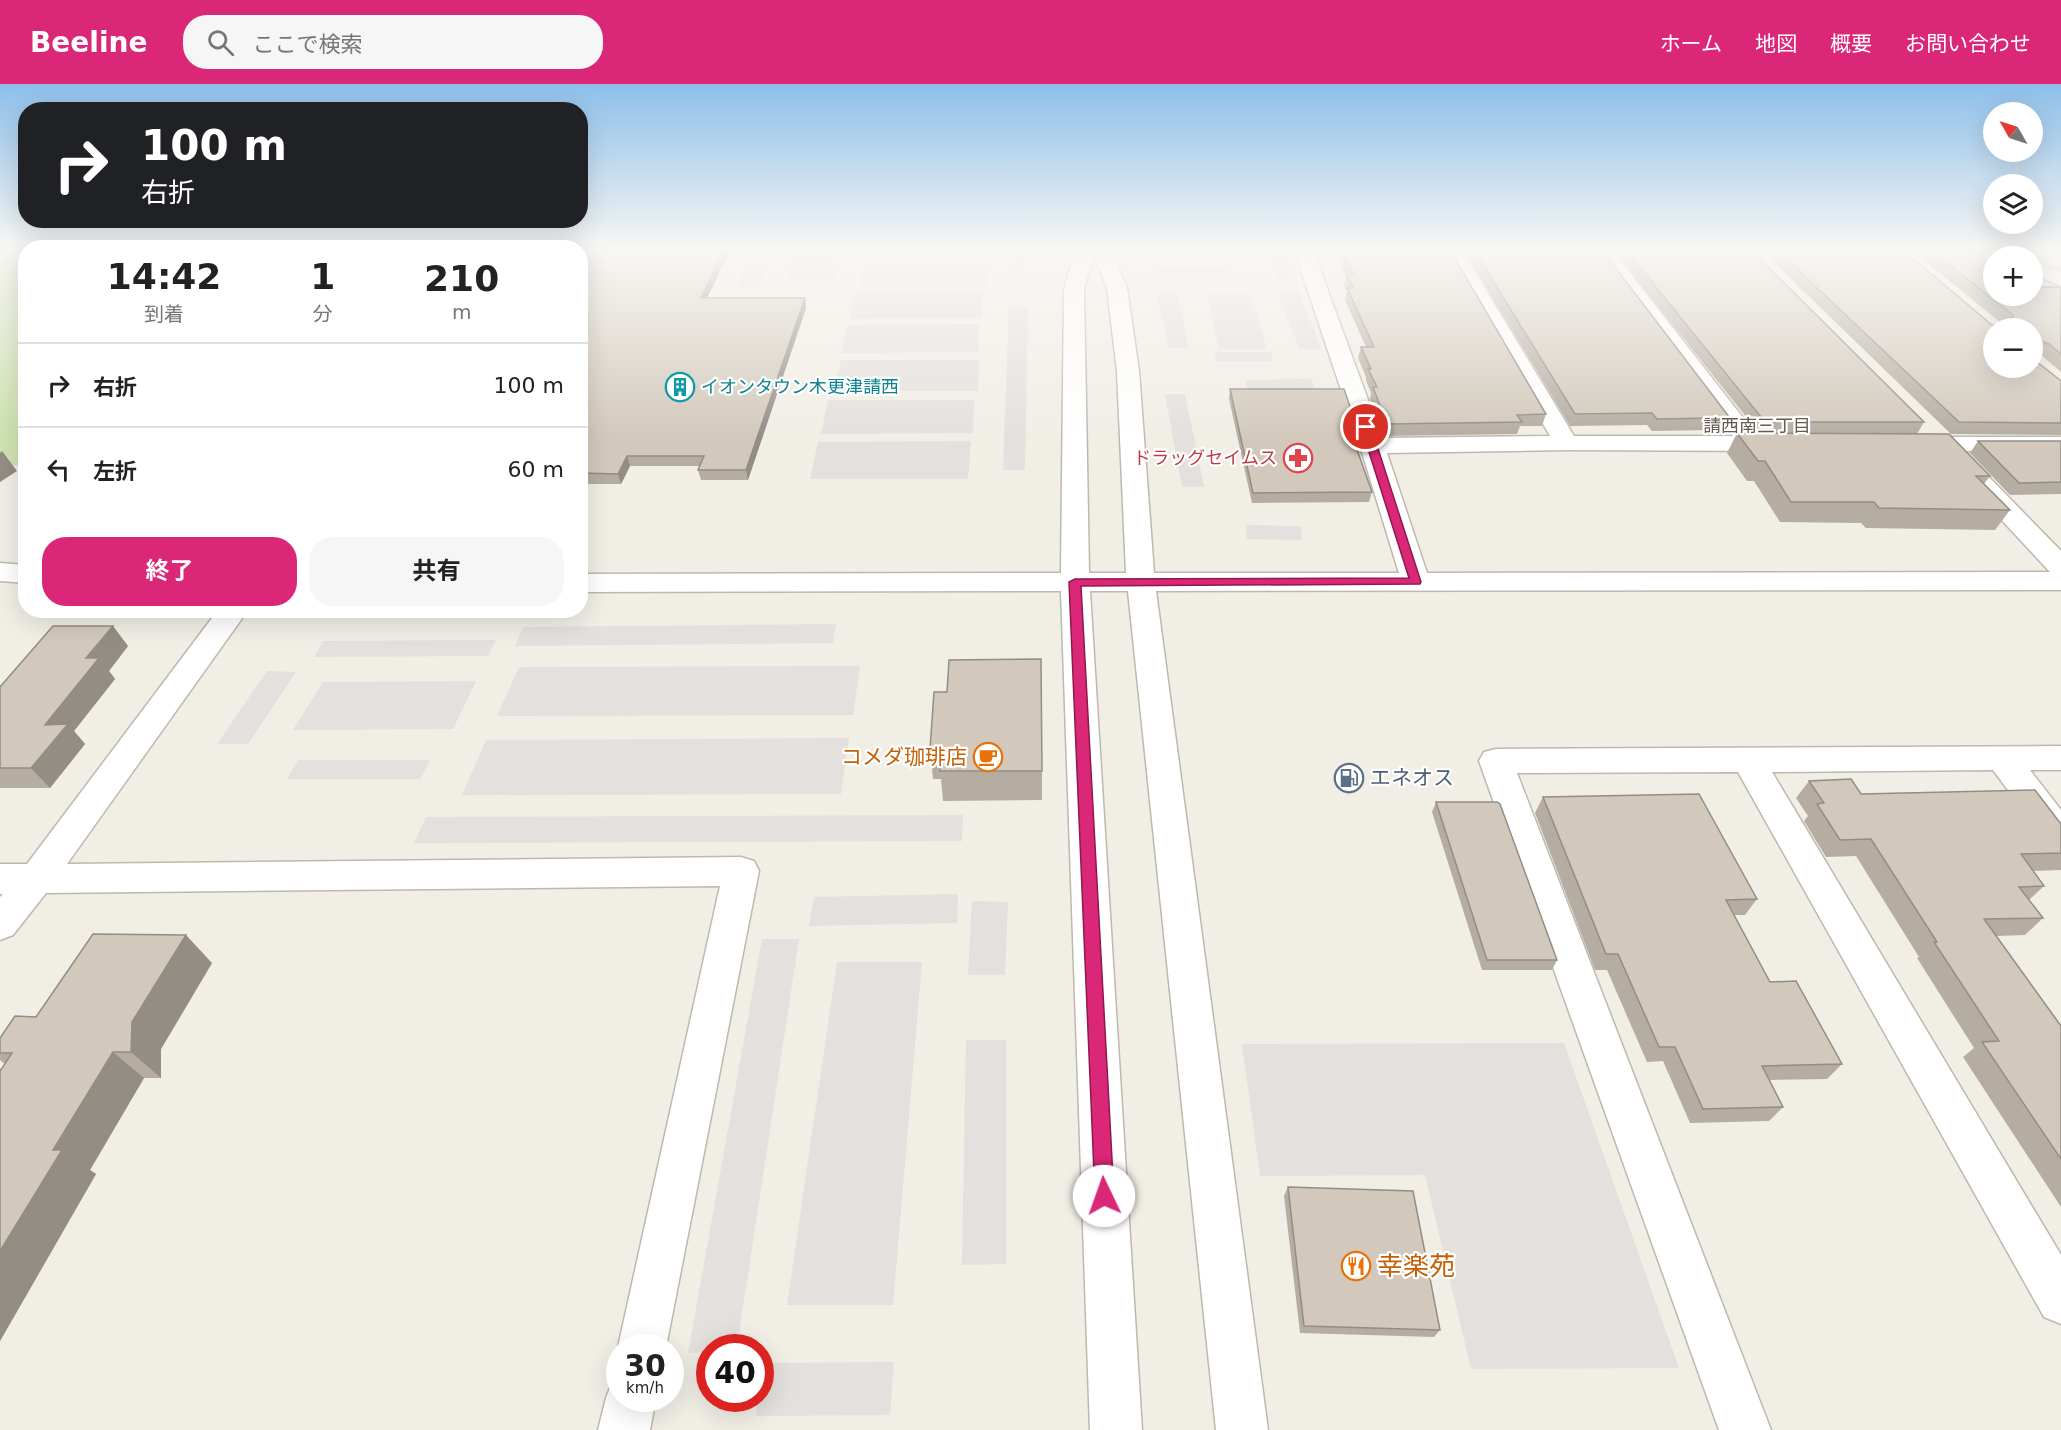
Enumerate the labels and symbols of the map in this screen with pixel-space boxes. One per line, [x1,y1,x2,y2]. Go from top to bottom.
north arrow [1983,102,2043,162]
building icon: イオンタウン木更津請西 [664,371,696,403]
place label: イオンタウン木更津請西 [701,376,899,397]
pin [1340,401,1391,452]
district label: 請西南三丁目 [1703,415,1811,436]
pharmacy icon: ドラッグセイムス [1282,442,1314,474]
place label: ドラッグセイムス [1133,447,1277,468]
cafe icon: コメダ珈琲店 [972,741,1004,773]
place label: コメダ珈琲店 [841,745,967,769]
fuel station icon: エネオス [1333,762,1365,794]
place label: エネオス [1370,766,1454,790]
position arrow [1072,1164,1136,1228]
restaurant icon: 幸楽苑 [1340,1250,1372,1282]
place label: 幸楽苑 [1377,1251,1455,1281]
speed limit sign: 40 [696,1334,774,1412]

